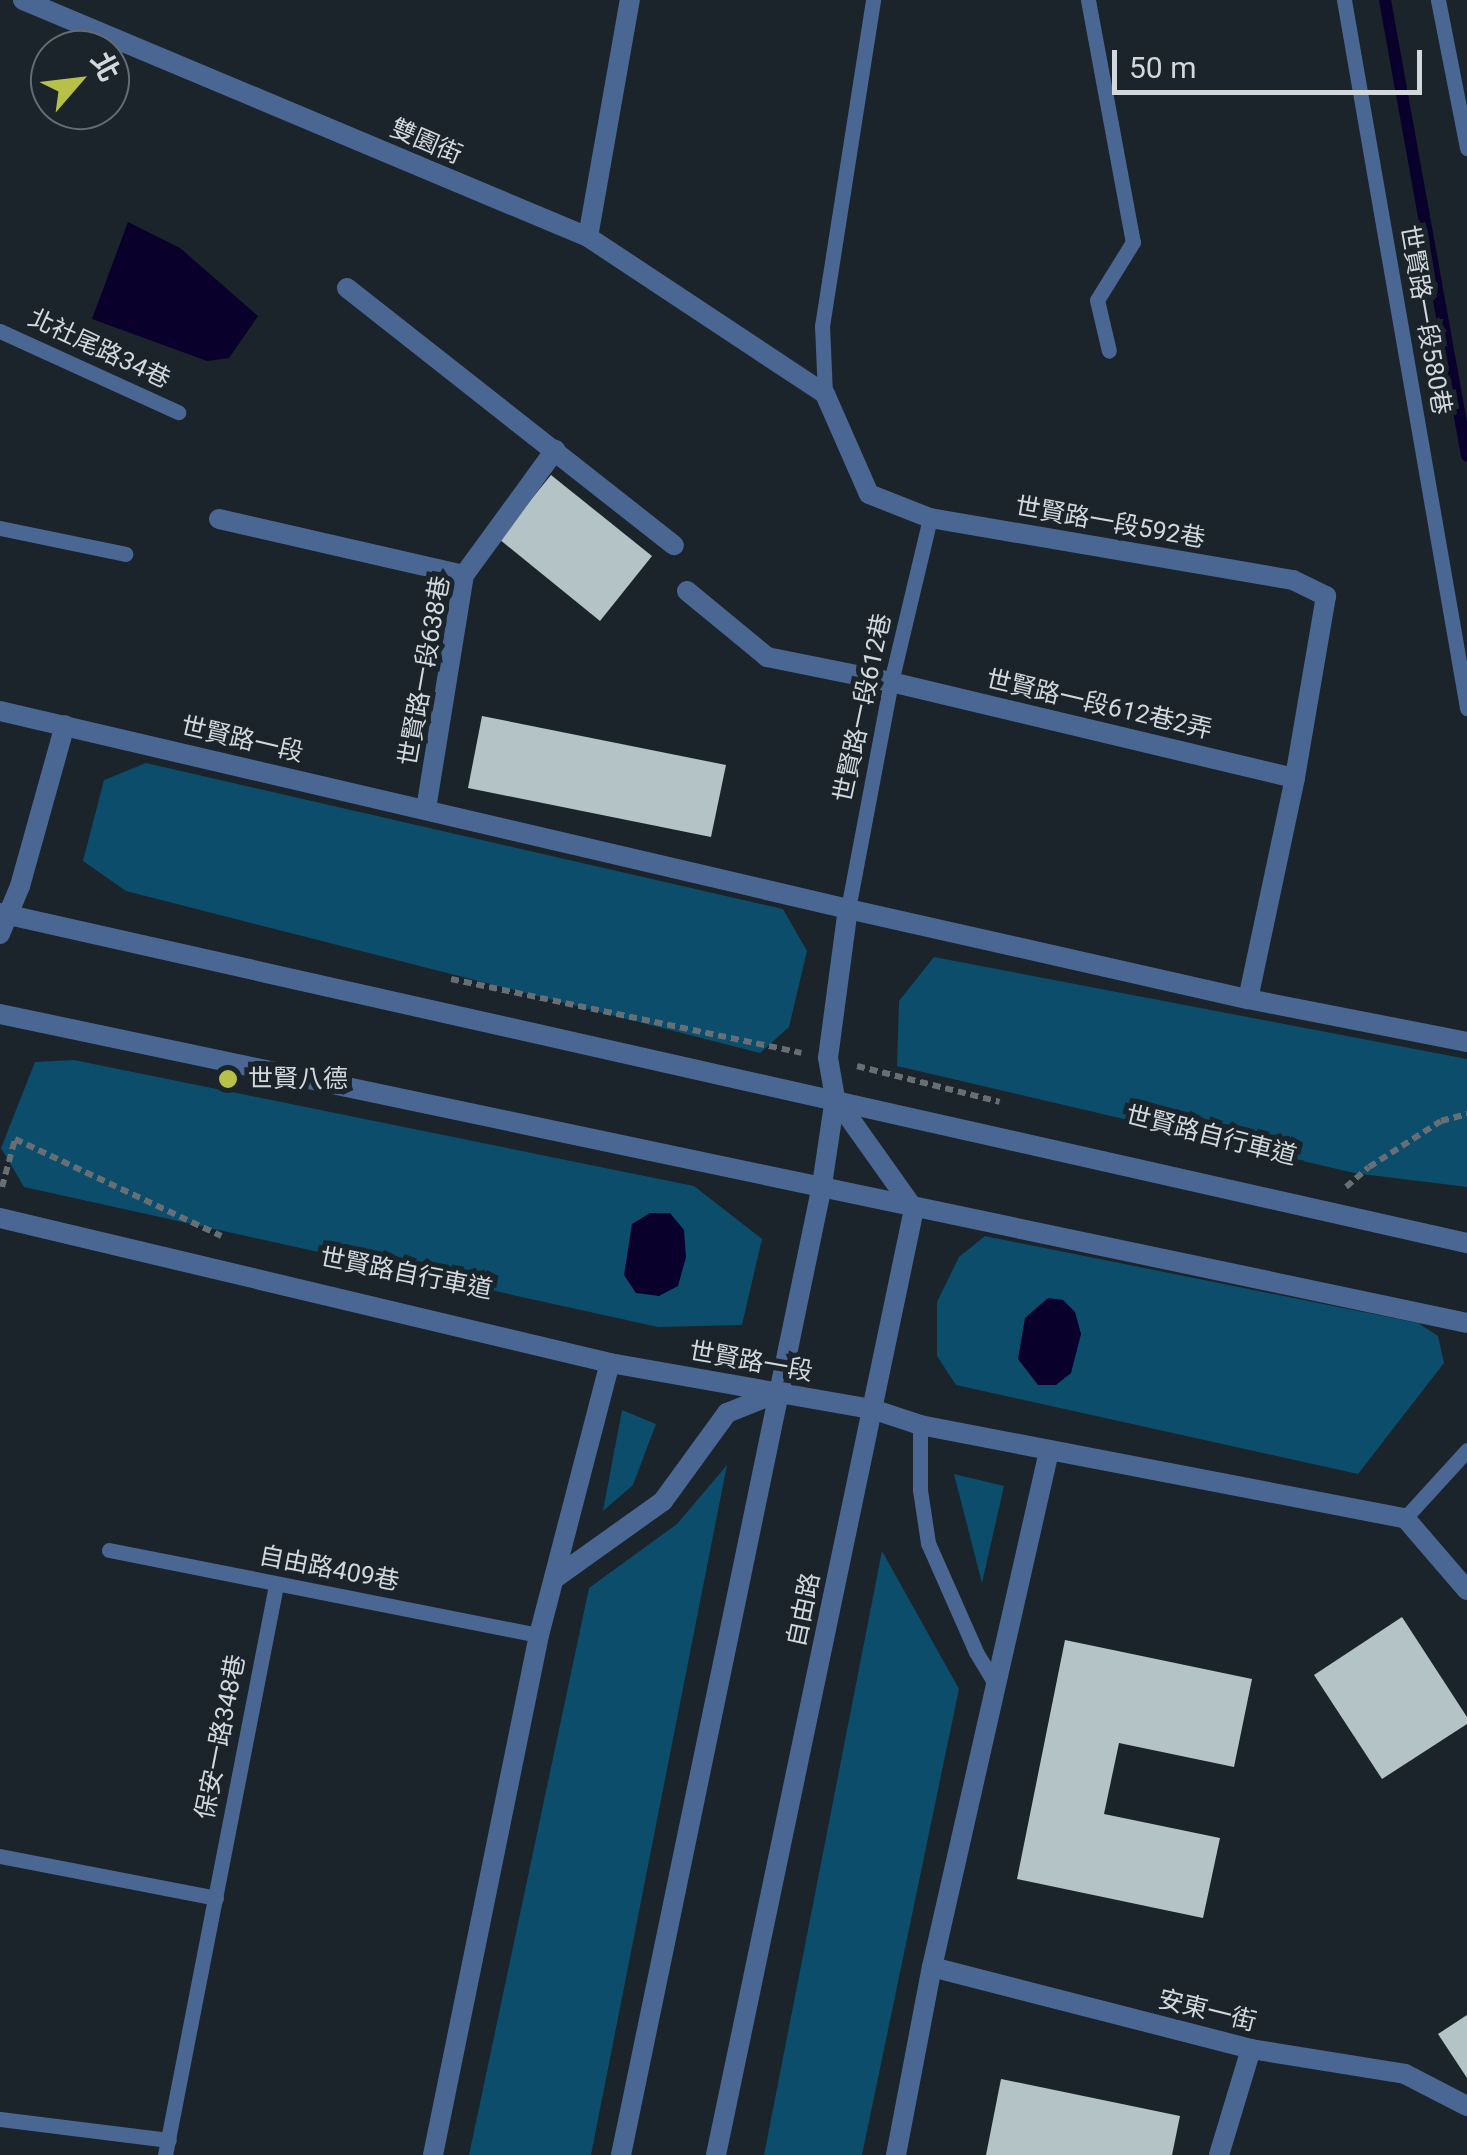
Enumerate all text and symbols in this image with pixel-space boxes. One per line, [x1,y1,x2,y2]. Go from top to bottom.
north arrow [30,30,130,130]
scale bar [1117,30,1427,92]
text: 北 [84,46,126,87]
text: 50 m [1129,50,1196,85]
street label: 雙園街 [386,114,466,170]
street label: 世賢路一段580巷 [1394,223,1456,417]
street label: 北社尾路34巷 [23,303,175,395]
street label: 世賢路一段592巷 [1013,492,1207,554]
street label: 世賢路一段638巷 [394,574,456,768]
street label: 世賢路一段612巷 [828,611,898,805]
street label: 世賢路一段612巷2弄 [983,664,1215,746]
street label: 世賢路一段 [178,711,306,769]
place label: 世賢八德 [248,1064,348,1094]
marker: 世賢八德 [217,1068,239,1090]
street label: 世賢路自行車道 [1122,1100,1300,1172]
street label: 世賢路自行車道 [317,1243,495,1305]
street label: 世賢路一段 [687,1336,815,1388]
street label: 自由路409巷 [256,1541,402,1597]
street label: 自由路 [782,1570,826,1650]
street label: 保安一路348巷 [190,1652,252,1822]
street label: 安東一街 [1155,1984,1259,2038]

